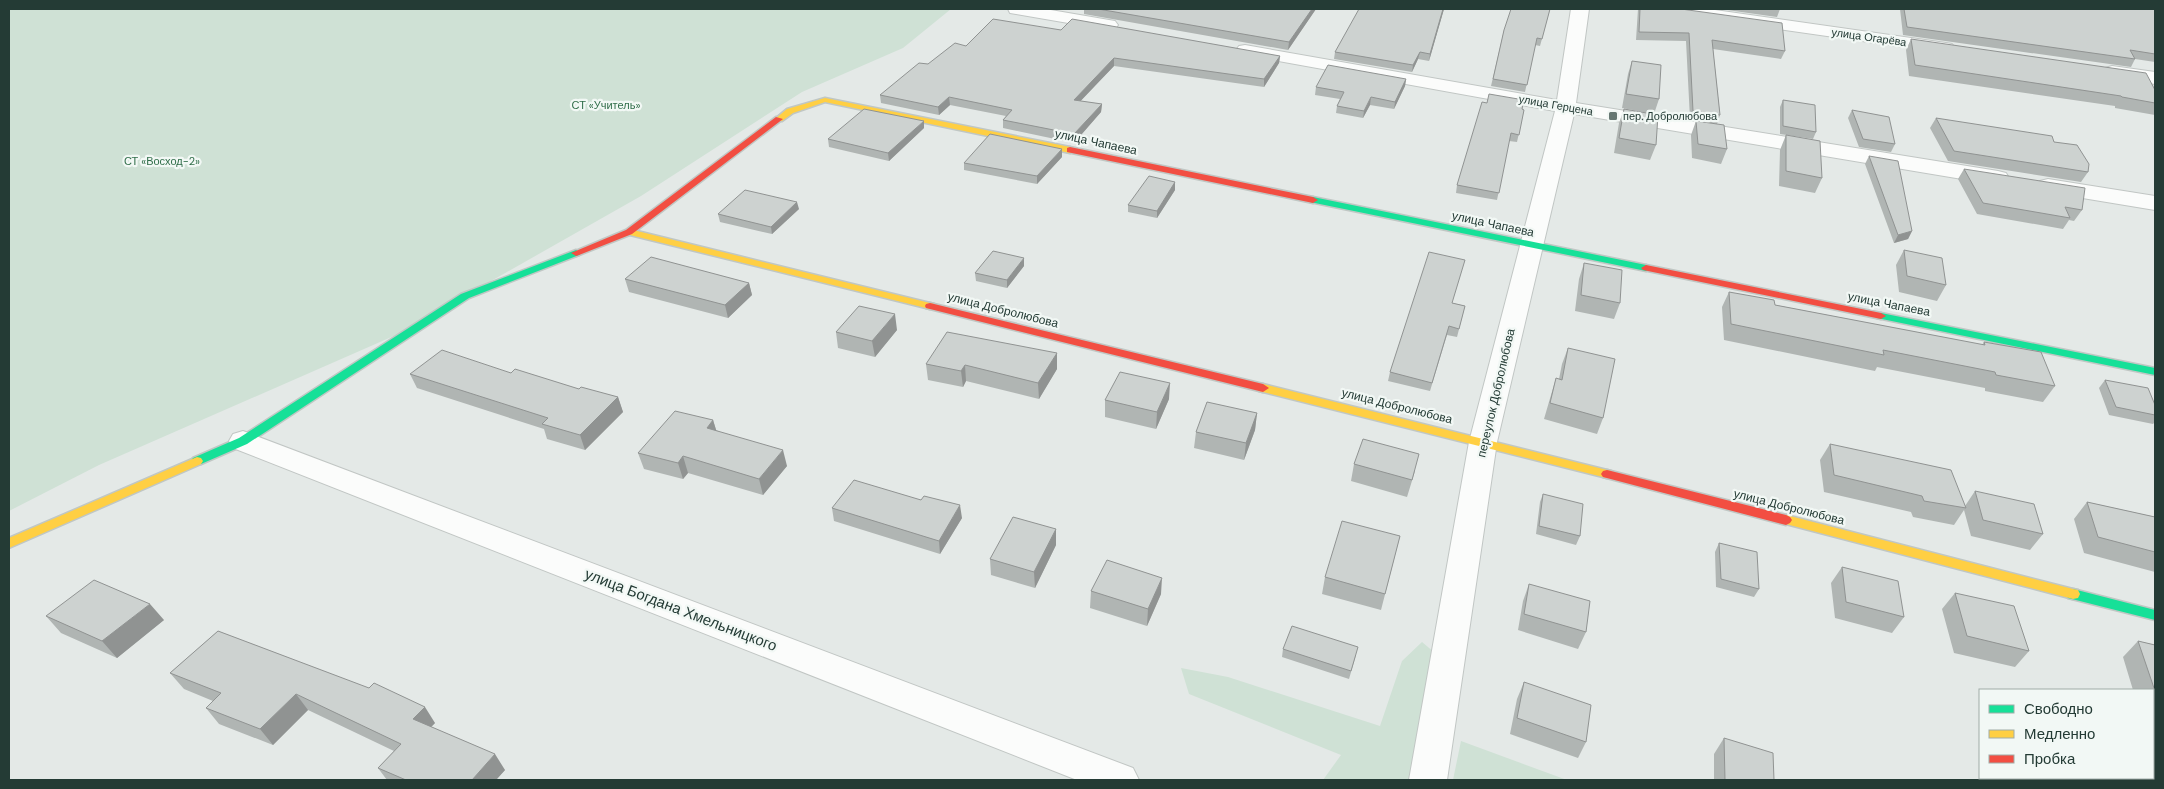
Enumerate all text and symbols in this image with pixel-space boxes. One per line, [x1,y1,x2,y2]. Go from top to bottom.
street label: улица Огарёва [1831,25,1908,49]
street label: улица Герцена [1518,92,1595,119]
park label: СТ «Учитель» [572,98,640,112]
place label: пер. Добролюбова [1623,109,1718,123]
marker: пер. Добролюбова [1607,110,1619,122]
street label: улица Чапаева [1053,125,1139,159]
park label: СТ «Восход-2» [124,154,200,168]
street label: улица Чапаева [1450,207,1536,241]
street label: улица Чапаева [1846,288,1932,320]
street label: улица Добролюбова [946,289,1060,332]
street label: переулок Добролюбова [1473,327,1519,459]
street label: улица Добролюбова [1340,385,1454,428]
street label: улица Добролюбова [1732,486,1846,529]
street label: улица Богдана Хмельницкого [582,564,780,656]
legend [1979,689,2154,779]
text: Свободно [2024,699,2093,719]
text: Медленно [2024,724,2095,744]
text: Пробка [2024,749,2076,769]

